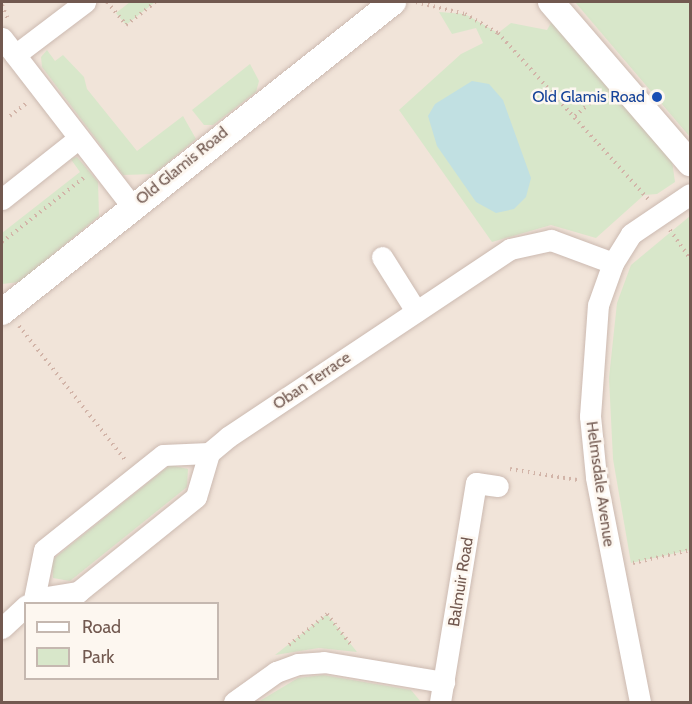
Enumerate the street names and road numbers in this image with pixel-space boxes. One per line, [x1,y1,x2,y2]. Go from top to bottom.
street label: Old Glamis Road [132,123,232,209]
street label: Oban Terrace [269,348,355,414]
street label: Helmsdale Avenue [582,420,618,548]
street label: Balmuir Road [444,536,478,628]

